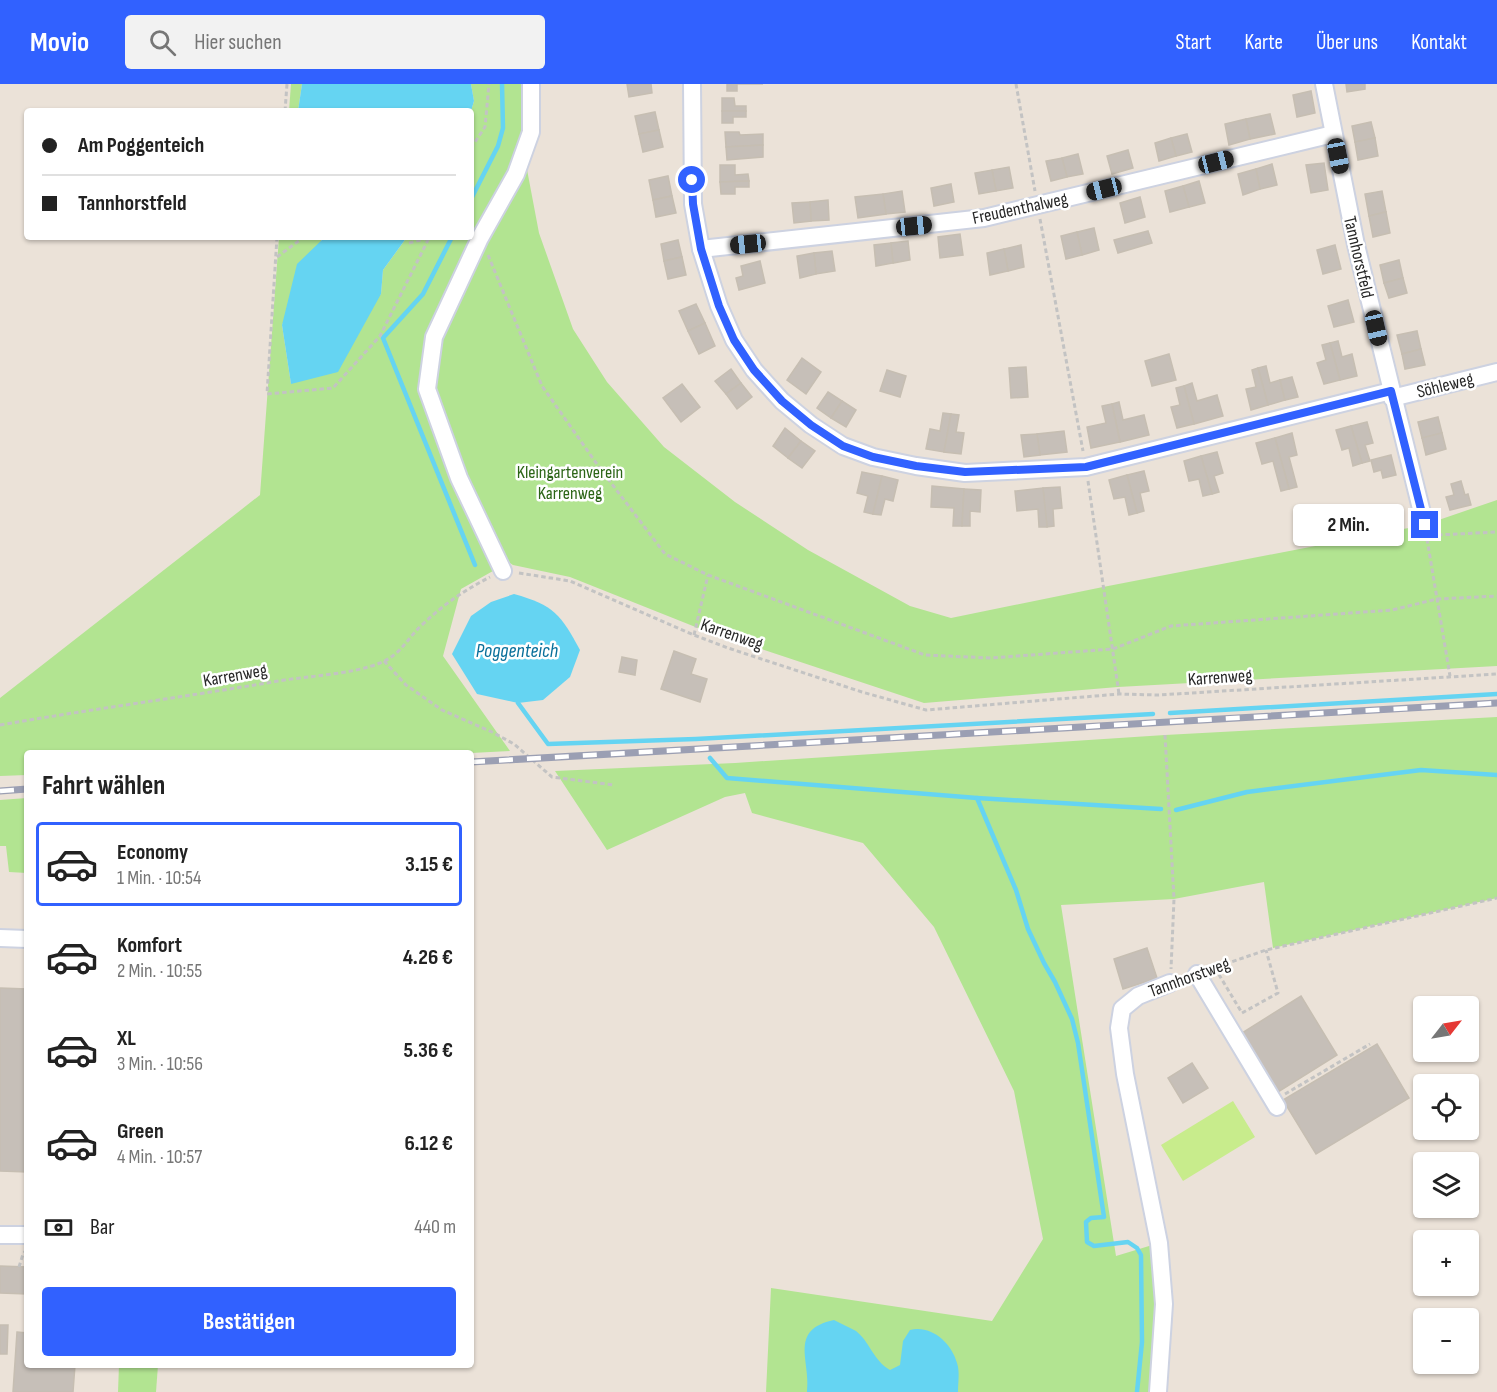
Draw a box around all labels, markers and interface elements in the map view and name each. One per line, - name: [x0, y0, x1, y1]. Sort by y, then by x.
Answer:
- search box: [125, 15, 545, 69]
- text: Movio: [30, 26, 89, 59]
- icon: search: [146, 26, 179, 59]
- text: Hier suchen: [194, 29, 282, 56]
- text: Start: [1175, 30, 1212, 55]
- text: Karte: [1245, 30, 1283, 55]
- text: Über uns: [1316, 30, 1378, 55]
- text: Kontakt: [1411, 30, 1467, 55]
- text: Am Poggenteich: [78, 132, 204, 159]
- car: [1326, 137, 1350, 175]
- car: [1196, 149, 1236, 175]
- route start: [678, 166, 705, 193]
- car: [1084, 176, 1124, 202]
- street label: Freudenthalweg: [971, 188, 1070, 229]
- text: Tannhorstfeld: [78, 190, 187, 217]
- street label: Tannhorstfeld: [1339, 214, 1378, 300]
- car: [895, 215, 933, 237]
- car: [729, 233, 767, 255]
- car: [1363, 308, 1389, 348]
- street label: Söhleweg: [1415, 368, 1476, 403]
- park label: Kleingartenverein Karrenweg: [517, 462, 623, 504]
- callout: 2 Min.: [1293, 504, 1404, 546]
- route end: [1411, 511, 1438, 538]
- text: 2 Min.: [1327, 513, 1370, 537]
- street label: Karrenweg: [698, 614, 766, 655]
- water label: Poggenteich: [476, 639, 558, 663]
- street label: Karrenweg: [202, 660, 269, 691]
- street label: Karrenweg: [1187, 665, 1253, 690]
- text: Fahrt wählen: [42, 770, 165, 802]
- icon: car: [45, 837, 99, 891]
- text: Economy: [117, 839, 188, 866]
- text: 3.15 €: [405, 851, 453, 878]
- text: 1 Min. · 10:54: [117, 866, 201, 890]
- icon: car: [45, 930, 99, 984]
- text: Komfort: [117, 932, 182, 959]
- text: 4.26 €: [403, 944, 453, 971]
- street label: Tannhorstweg: [1146, 953, 1233, 1002]
- text: 2 Min. · 10:55: [117, 959, 202, 983]
- north arrow: [1413, 996, 1479, 1062]
- map controls: [1413, 996, 1479, 1374]
- icon: car: [45, 1023, 99, 1077]
- text: XL: [117, 1025, 136, 1052]
- text: 5.36 €: [403, 1037, 453, 1064]
- text: 3 Min. · 10:56: [117, 1052, 203, 1076]
- button: locate: [1413, 1074, 1479, 1140]
- icon: car: [45, 1116, 99, 1170]
- text: Green: [117, 1118, 164, 1145]
- text: 6.12 €: [405, 1130, 453, 1157]
- text: 4 Min. · 10:57: [117, 1145, 202, 1169]
- button: layers: [1413, 1152, 1479, 1218]
- icon: cash: [42, 1211, 75, 1244]
- text: Bar: [90, 1214, 115, 1241]
- text: 440 m: [414, 1215, 456, 1239]
- button: +: [1413, 1230, 1479, 1296]
- button: Bestätigen: [42, 1287, 456, 1356]
- button: −: [1413, 1308, 1479, 1374]

